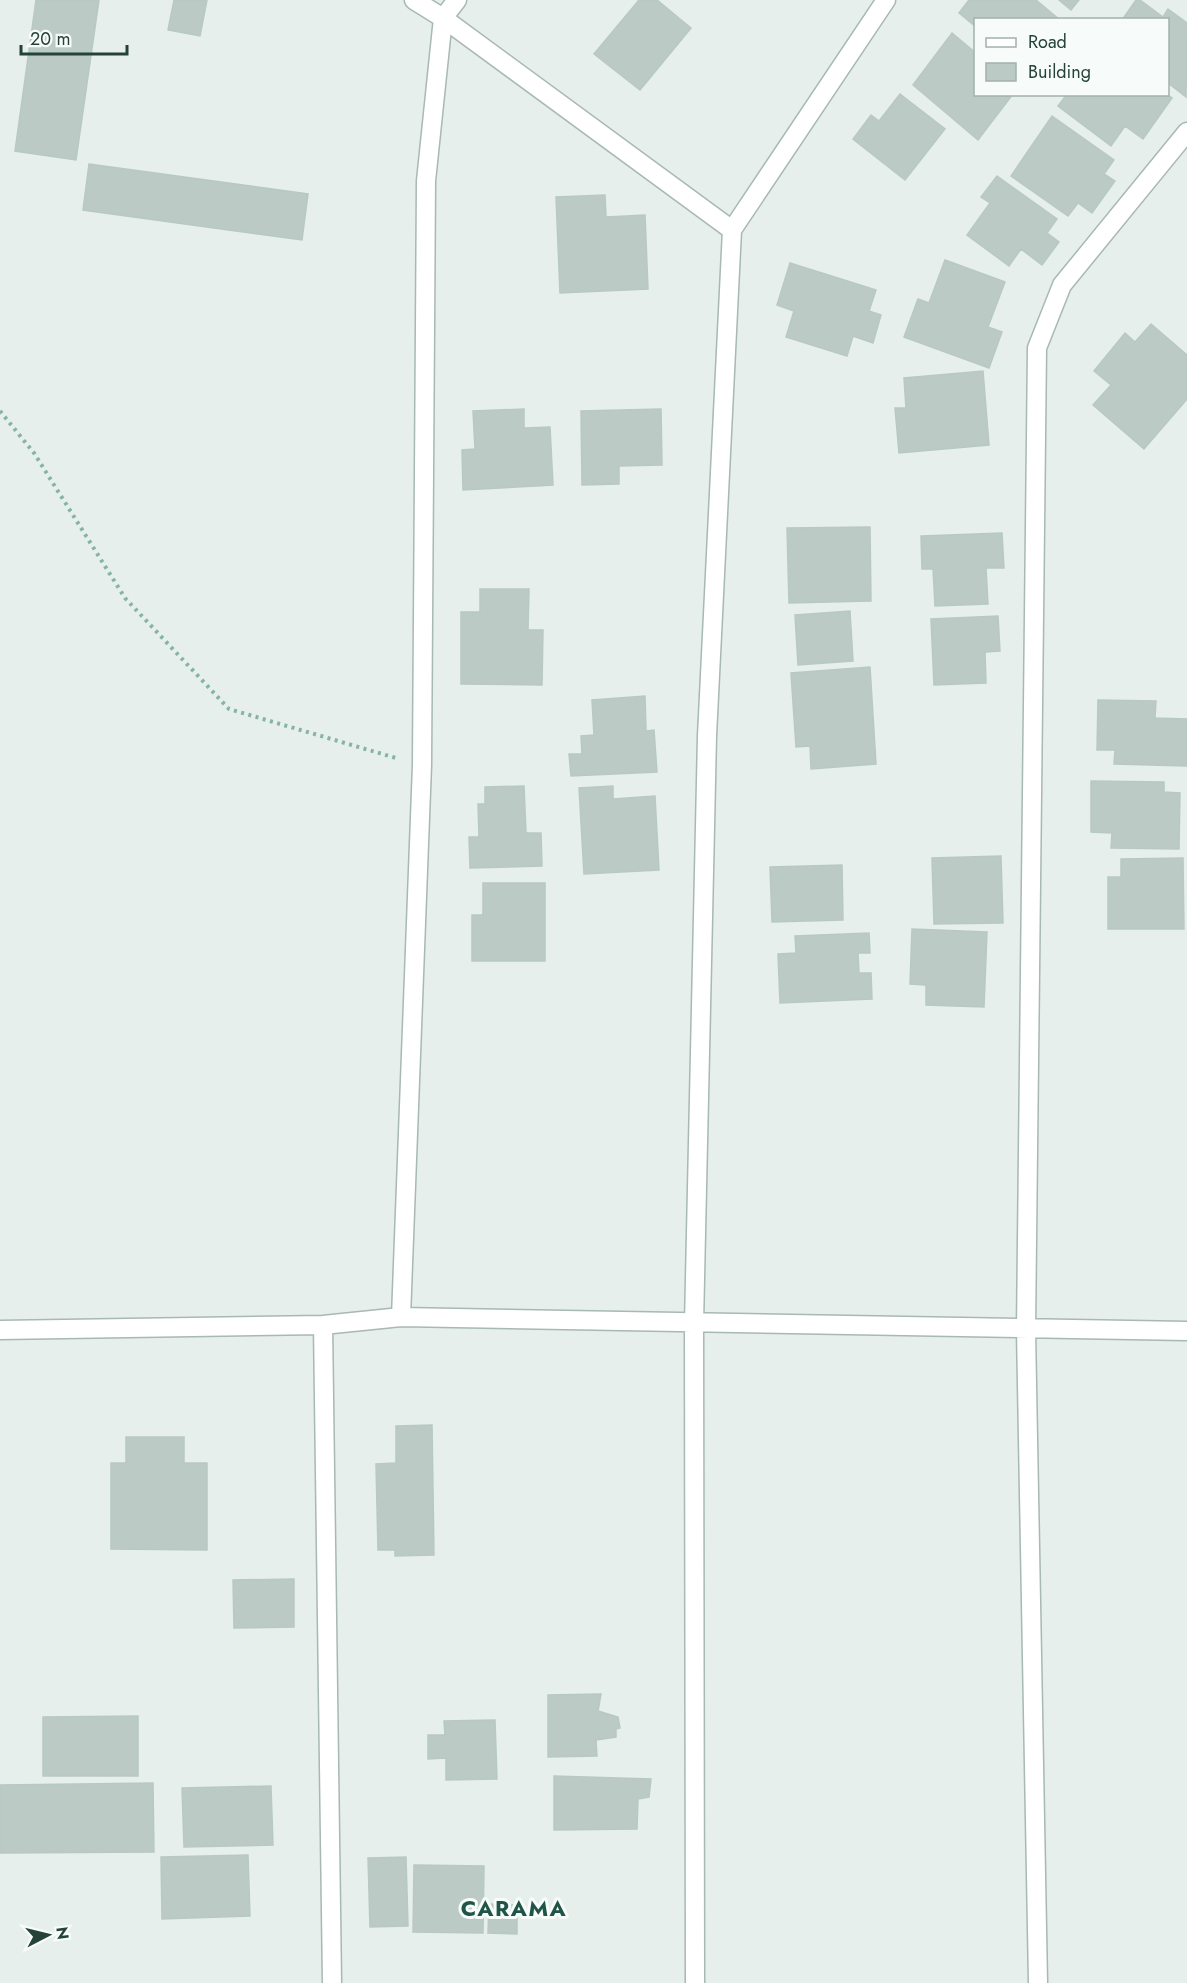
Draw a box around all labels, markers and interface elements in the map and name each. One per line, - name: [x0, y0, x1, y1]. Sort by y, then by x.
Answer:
- scale bar: [21, 18, 128, 56]
- legend: [974, 18, 1169, 96]
- text: 20 m: [30, 26, 70, 52]
- text: Road: [1028, 29, 1067, 55]
- text: Building: [1028, 59, 1091, 85]
- district label: CARAMA: [461, 1892, 567, 1924]
- north arrow: [18, 1905, 78, 1965]
- text: N: [50, 1926, 75, 1941]

